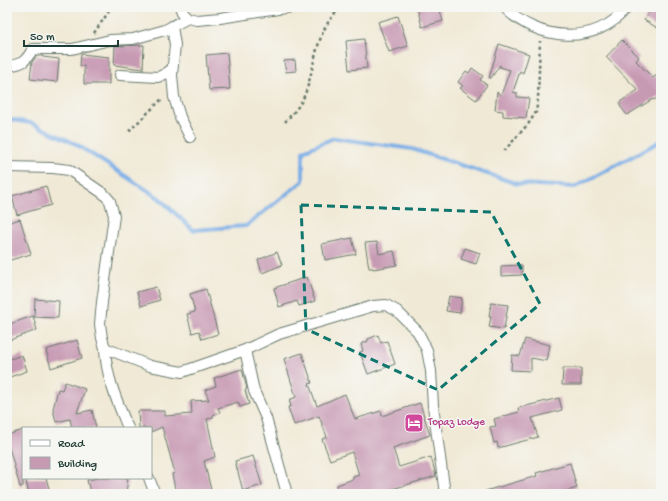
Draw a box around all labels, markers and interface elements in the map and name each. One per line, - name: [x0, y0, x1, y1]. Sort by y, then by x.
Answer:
- scale bar: [24, 22, 118, 48]
- text: 50 m: [30, 31, 55, 45]
- hotel icon: Topaz Lodge: [403, 412, 425, 434]
- place label: Topaz Lodge: [427, 417, 485, 429]
- legend: [22, 427, 152, 479]
- text: Road: [58, 438, 85, 452]
- text: Building: [57, 458, 97, 472]

